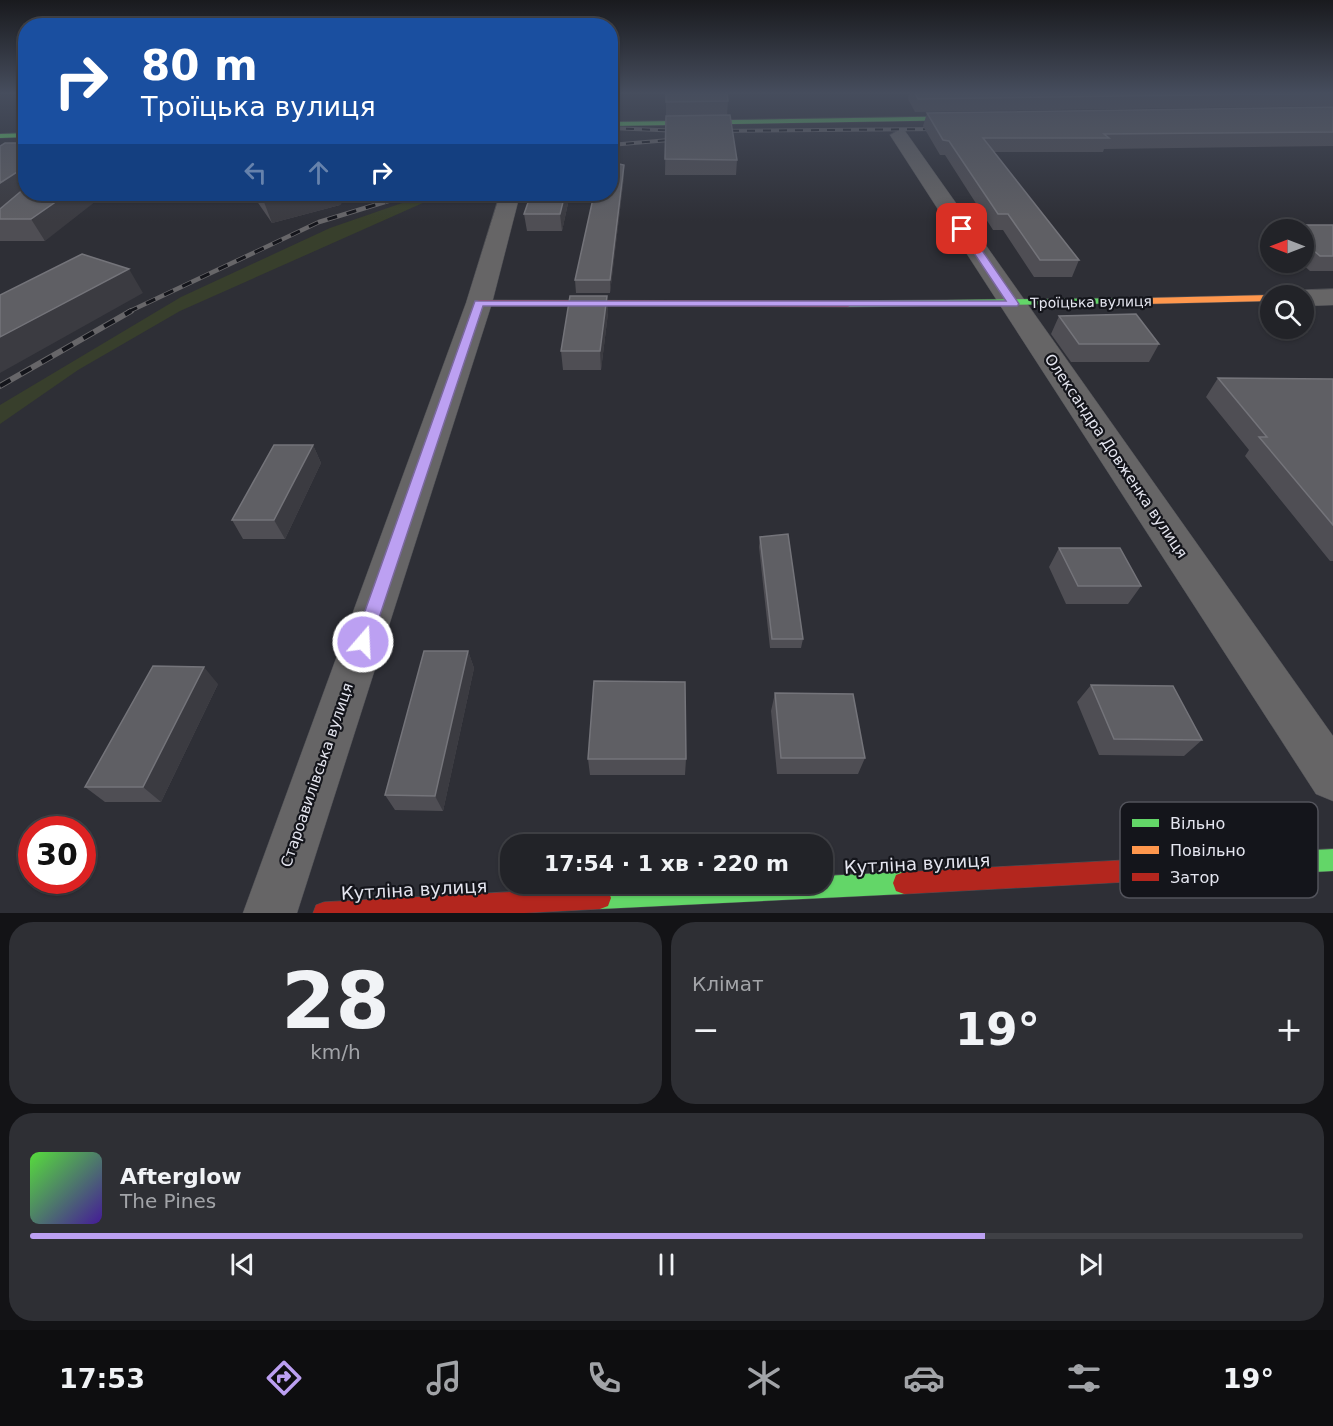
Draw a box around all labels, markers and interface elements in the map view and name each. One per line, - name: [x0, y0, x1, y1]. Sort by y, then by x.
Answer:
- text: 80 m: [141, 41, 258, 90]
- icon: right: [42, 42, 120, 120]
- text: Троїцька вулиця: [141, 91, 376, 122]
- icon: left: [239, 156, 272, 189]
- icon: ahead: [302, 156, 335, 189]
- icon: right: [365, 156, 398, 189]
- pin: [936, 203, 987, 254]
- icon: arrive: [945, 212, 978, 245]
- north arrow: [1260, 219, 1314, 273]
- map controls: [1260, 219, 1314, 339]
- button: search: [1260, 285, 1314, 339]
- street label: Троїцька вулиця: [1029, 293, 1152, 311]
- street label: Олександра Довженка вулиця: [1041, 350, 1191, 562]
- position arrow: [331, 610, 395, 674]
- street label: Староавилівська вулиця: [277, 680, 357, 870]
- legend: [1120, 802, 1318, 898]
- text: Вільно: [1170, 814, 1225, 833]
- speed limit sign: 30: [18, 816, 96, 894]
- text: Повільно: [1170, 841, 1246, 860]
- street label: Кутліна вулиця: [843, 849, 991, 878]
- text: 17:54 · 1 хв · 220 m: [544, 851, 789, 876]
- text: Затор: [1170, 868, 1219, 887]
- street label: Кутліна вулиця: [340, 875, 488, 904]
- text: 28: [281, 956, 390, 1046]
- text: Клімат: [692, 972, 764, 996]
- text: 19°: [955, 1003, 1040, 1056]
- text: −: [692, 1010, 720, 1049]
- text: +: [1275, 1010, 1303, 1049]
- text: km/h: [310, 1040, 361, 1064]
- text: Afterglow: [120, 1164, 242, 1189]
- text: The Pines: [120, 1189, 216, 1213]
- icon: previous: [226, 1248, 259, 1281]
- icon: pause: [650, 1248, 683, 1281]
- icon: next: [1074, 1248, 1107, 1281]
- icon: directions: [263, 1357, 305, 1399]
- icon: music: [423, 1357, 465, 1399]
- icon: phone: [583, 1357, 625, 1399]
- icon: climate: [743, 1357, 785, 1399]
- icon: car: [903, 1357, 945, 1399]
- icon: filters: [1063, 1357, 1105, 1399]
- text: 17:53: [59, 1363, 145, 1394]
- text: 19°: [1223, 1363, 1274, 1394]

